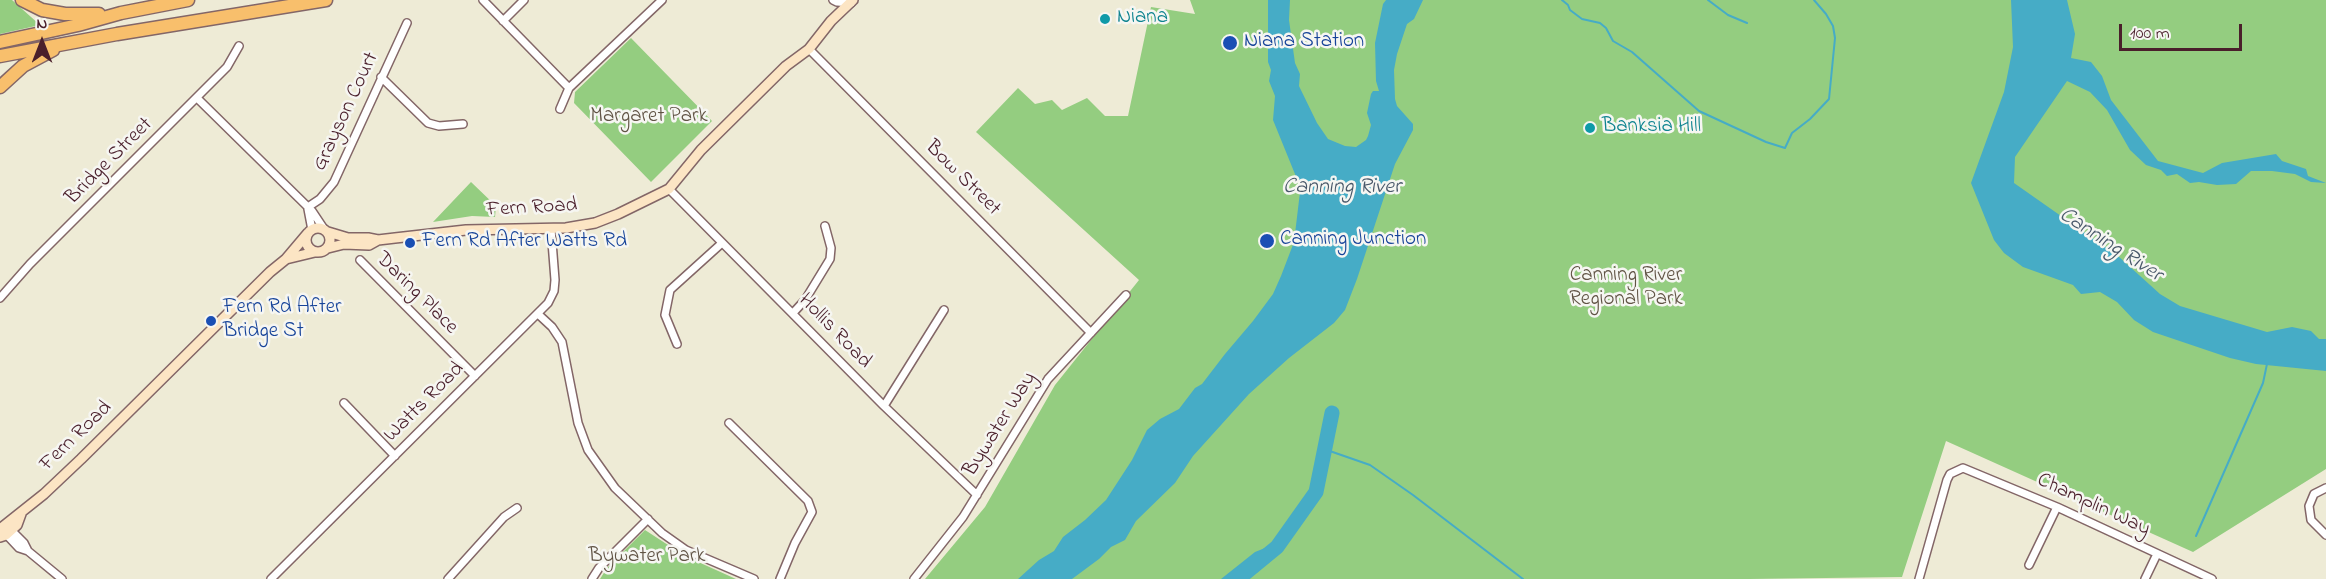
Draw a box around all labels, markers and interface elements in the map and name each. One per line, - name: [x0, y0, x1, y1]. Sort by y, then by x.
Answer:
- place label: Niana: [1117, 6, 1168, 32]
- north arrow: [12, 12, 72, 72]
- text: N: [37, 12, 47, 36]
- marker: Niana: [1098, 12, 1112, 26]
- scale bar: [2122, 12, 2245, 50]
- text: 100 m: [2130, 21, 2170, 47]
- place label: Niana Station: [1244, 30, 1364, 56]
- marker: Niana Station: [1221, 34, 1239, 52]
- street label: Grayson Court: [309, 49, 385, 175]
- park label: Margaret Park: [590, 105, 708, 131]
- street label: Bridge Street: [61, 113, 159, 211]
- place label: Banksia Hill: [1602, 115, 1701, 141]
- marker: Banksia Hill: [1583, 121, 1597, 135]
- street label: Bow Street: [919, 136, 1005, 222]
- water label: Canning River: [1283, 175, 1401, 201]
- street label: Fern Road: [486, 194, 578, 224]
- water label: Canning River: [2053, 203, 2167, 289]
- place label: Canning Junction: [1280, 228, 1426, 254]
- place label: Fern Rd After Watts Rd: [422, 230, 627, 256]
- marker: Canning Junction: [1258, 232, 1276, 250]
- marker: Fern Rd After Watts Rd: [403, 236, 417, 250]
- street label: Daring Place: [369, 247, 463, 341]
- park label: Canning River Regional Park: [1569, 264, 1683, 314]
- street label: Hollis Road: [792, 289, 876, 375]
- place label: Fern Rd After Bridge St: [223, 296, 342, 346]
- marker: Fern Rd After Bridge St: [204, 314, 218, 328]
- street label: Watts Road: [380, 358, 470, 448]
- street label: Bywater Way: [959, 368, 1043, 482]
- street label: Fern Road: [36, 396, 118, 478]
- street label: Champlin Way: [2032, 469, 2154, 543]
- park label: Bywater Park: [588, 545, 706, 571]

